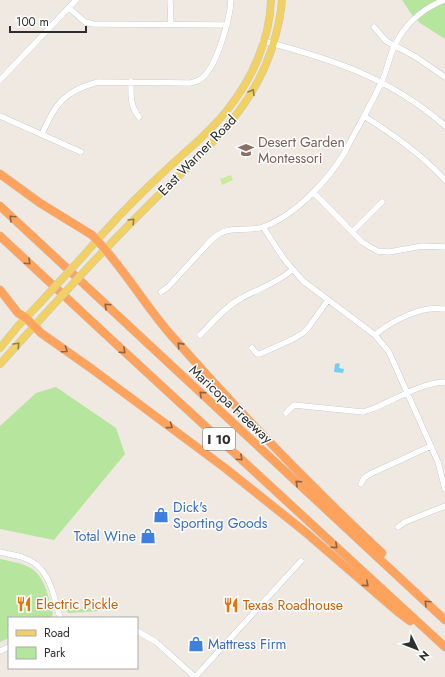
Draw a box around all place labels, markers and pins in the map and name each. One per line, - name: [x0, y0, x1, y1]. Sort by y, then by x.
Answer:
- place label: Desert Garden Montessori: [258, 132, 345, 168]
- school or university icon: Desert Garden Montessori: [237, 141, 255, 159]
- place label: Dick's Sporting Goods: [173, 497, 268, 533]
- shop icon: Dick's Sporting Goods: [152, 506, 170, 524]
- place label: Total Wine: [74, 526, 136, 546]
- shop icon: Total Wine: [139, 527, 157, 545]
- place label: Electric Pickle: [36, 594, 118, 614]
- restaurant icon: Electric Pickle: [15, 595, 33, 613]
- place label: Texas Roadhouse: [243, 595, 343, 615]
- restaurant icon: Texas Roadhouse: [222, 596, 240, 614]
- place label: Mattress Firm: [208, 634, 286, 654]
- shop icon: Mattress Firm: [187, 635, 205, 653]

